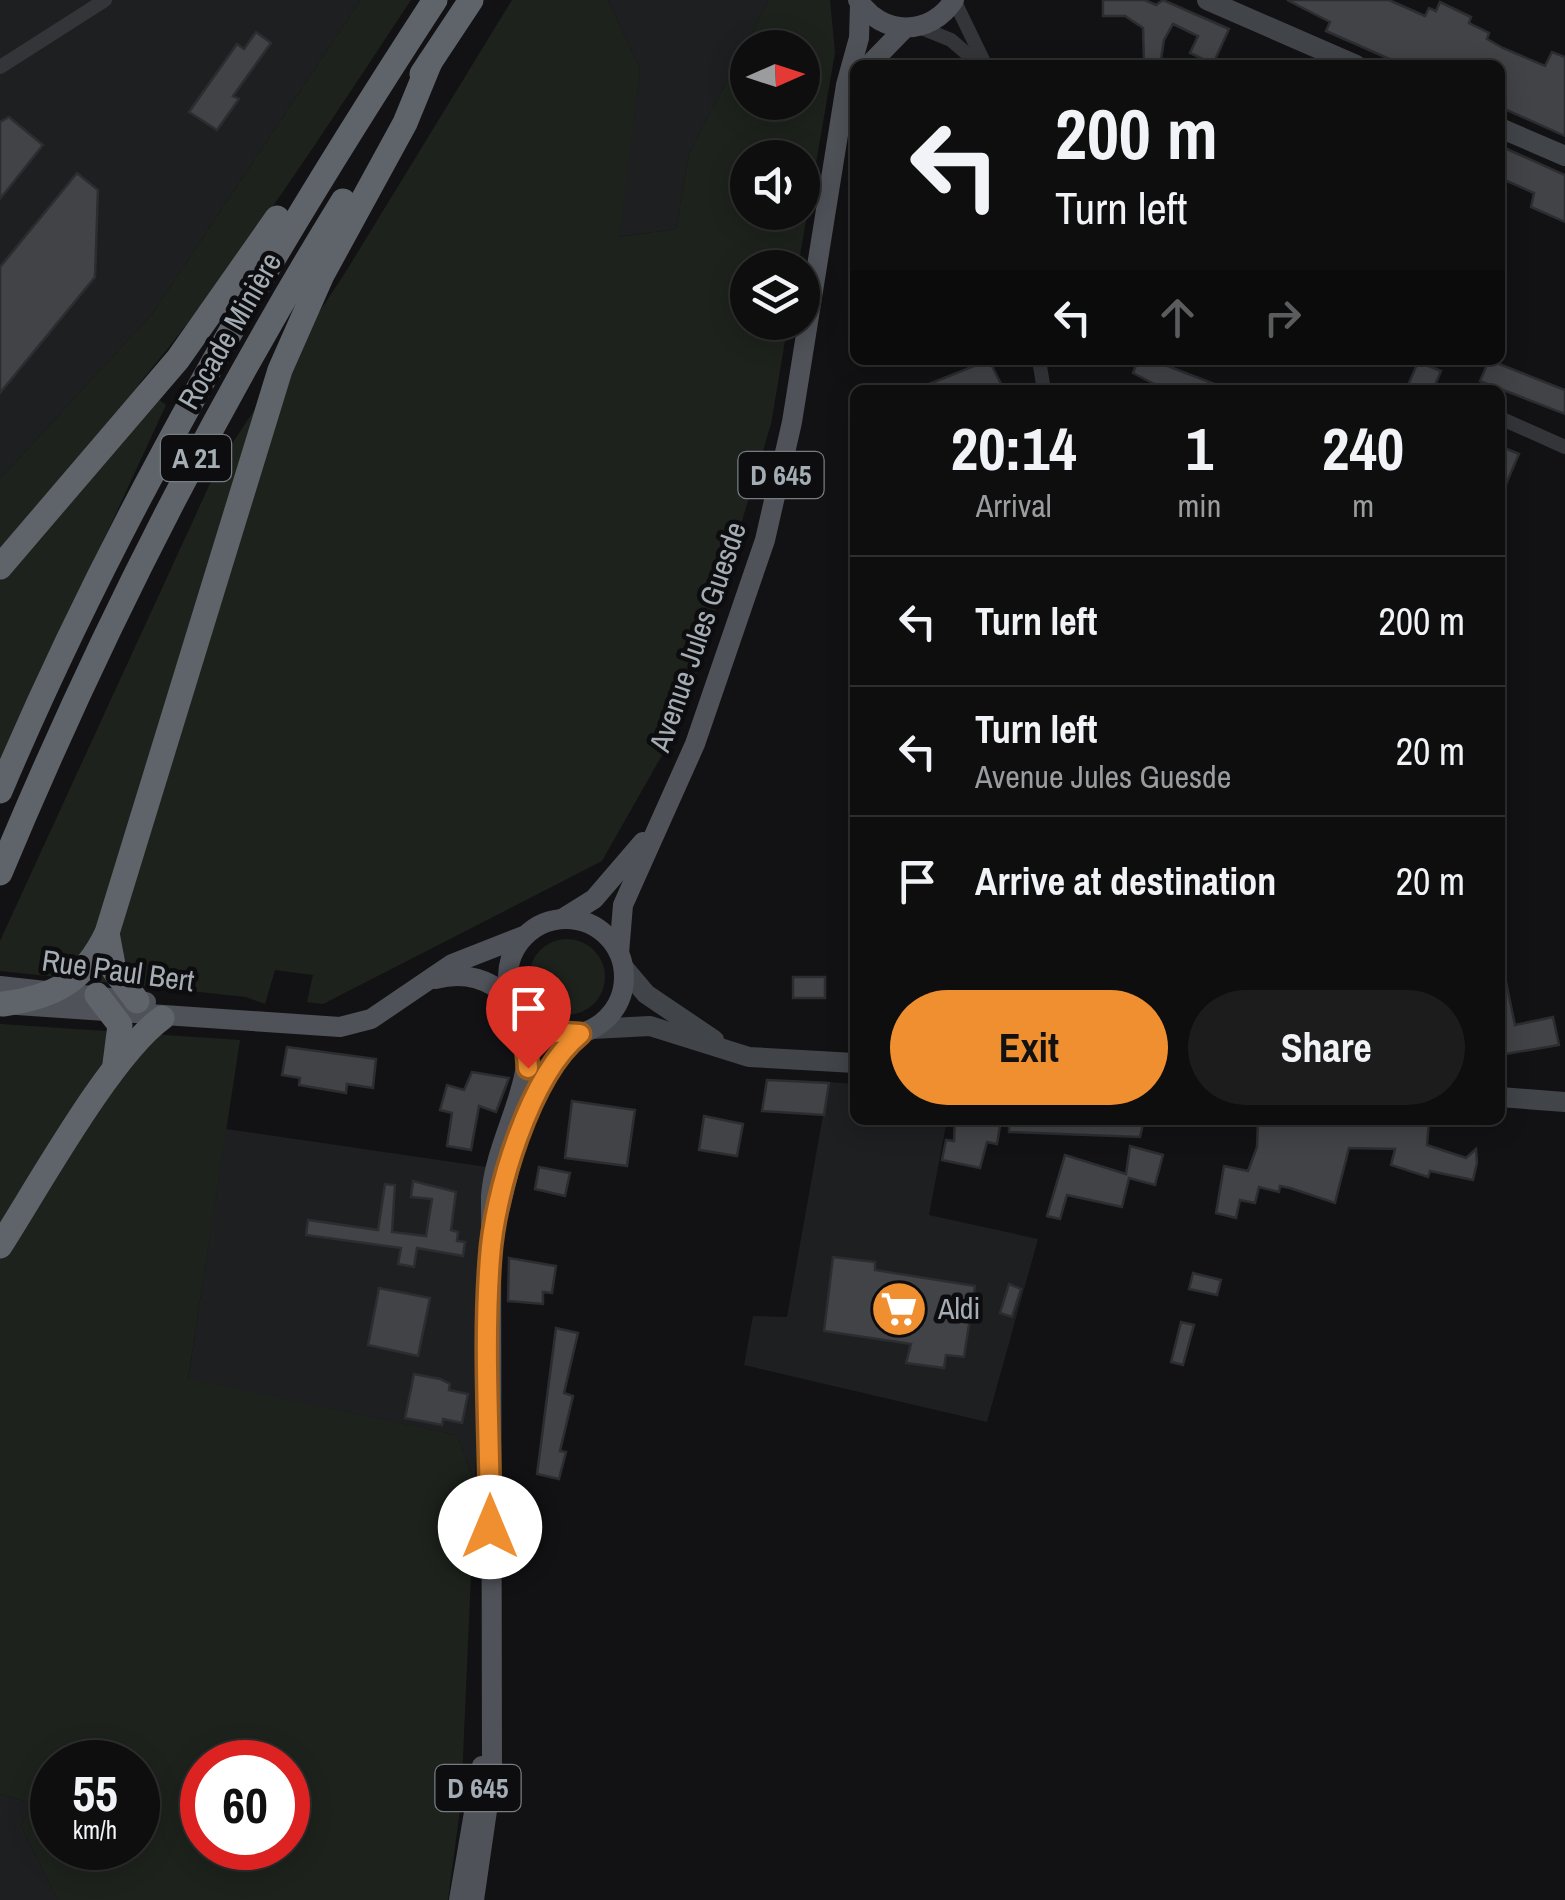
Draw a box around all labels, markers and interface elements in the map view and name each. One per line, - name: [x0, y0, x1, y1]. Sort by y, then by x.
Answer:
- north arrow: [730, 30, 820, 120]
- map controls: [730, 30, 820, 340]
- text: 200 m: [1055, 87, 1218, 181]
- icon: left: [890, 100, 1020, 230]
- button: sound: [730, 140, 820, 230]
- text: Turn left: [1055, 177, 1187, 238]
- street label: Rocade Minière: [168, 245, 290, 416]
- button: layers: [730, 250, 820, 340]
- icon: left: [1045, 290, 1100, 345]
- icon: ahead: [1150, 290, 1205, 345]
- icon: right: [1255, 290, 1310, 345]
- text: 20:14: [951, 408, 1077, 489]
- text: 1: [1186, 408, 1213, 489]
- text: 240: [1322, 408, 1404, 489]
- road number: A 21: [161, 435, 231, 481]
- road number: D 645: [738, 452, 824, 498]
- text: Arrival: [976, 484, 1052, 527]
- text: min: [1177, 484, 1221, 527]
- text: m: [1352, 484, 1374, 527]
- street label: Avenue Jules Guesde: [639, 517, 755, 758]
- icon: left: [890, 594, 945, 649]
- text: Turn left: [975, 596, 1097, 647]
- text: 200 m: [1378, 596, 1465, 647]
- text: Turn left: [975, 704, 1097, 755]
- icon: left: [890, 724, 945, 779]
- text: 20 m: [1396, 726, 1465, 777]
- text: Avenue Jules Guesde: [975, 755, 1231, 798]
- icon: arrive: [890, 854, 945, 909]
- text: Arrive at destination: [975, 856, 1276, 907]
- text: 20 m: [1396, 856, 1465, 907]
- street label: Rue Paul Bert: [40, 940, 197, 1000]
- pin: [486, 966, 571, 1069]
- icon: arrive: [501, 981, 556, 1036]
- button: Exit: [890, 990, 1168, 1105]
- button: Share: [1188, 990, 1465, 1105]
- supermarket icon: Aldi: [869, 1279, 929, 1339]
- place label: Aldi: [937, 1288, 980, 1328]
- position arrow: [438, 1475, 542, 1579]
- speed limit sign: 60: [180, 1740, 310, 1870]
- text: 55: [72, 1759, 118, 1827]
- road number: D 645: [436, 1765, 520, 1811]
- text: km/h: [73, 1813, 117, 1847]

